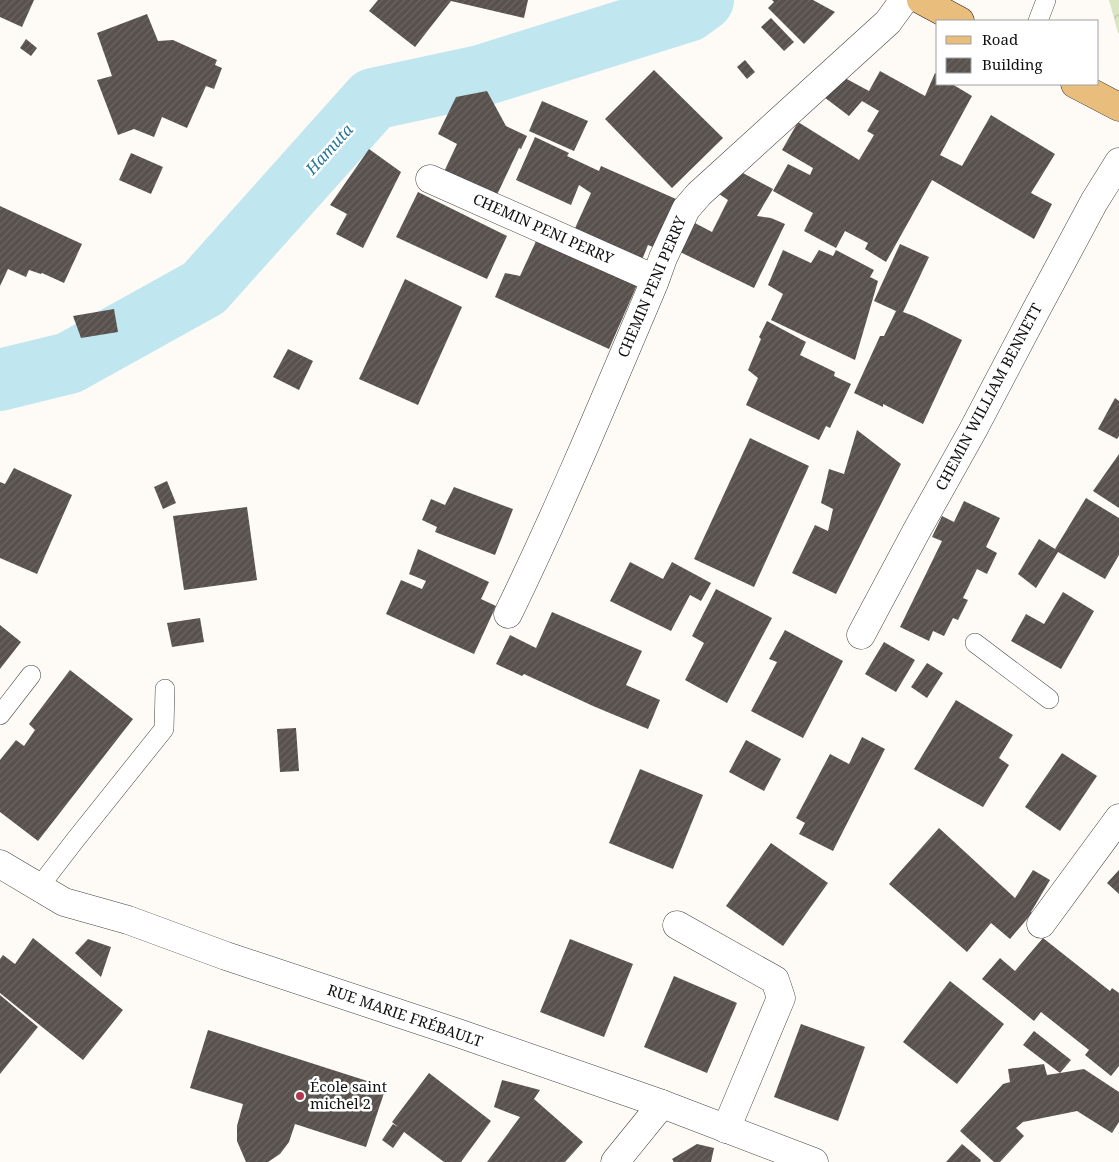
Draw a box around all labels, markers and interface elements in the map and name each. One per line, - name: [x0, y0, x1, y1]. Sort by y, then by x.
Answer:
- legend: [936, 20, 1099, 85]
- text: Road: [982, 29, 1018, 49]
- text: Building: [982, 54, 1043, 74]
- water label: Hamuta: [300, 118, 358, 180]
- street label: CHEMIN PENI PERRY: [470, 188, 617, 268]
- street label: CHEMIN PENI PERRY: [612, 212, 690, 360]
- street label: CHEMIN WILLIAM BENNETT: [930, 300, 1046, 494]
- street label: RUE MARIE FRÉBAULT: [325, 979, 486, 1051]
- place label: École saint michel 2: [310, 1076, 387, 1113]
- marker: École saint michel 2: [294, 1090, 306, 1102]

